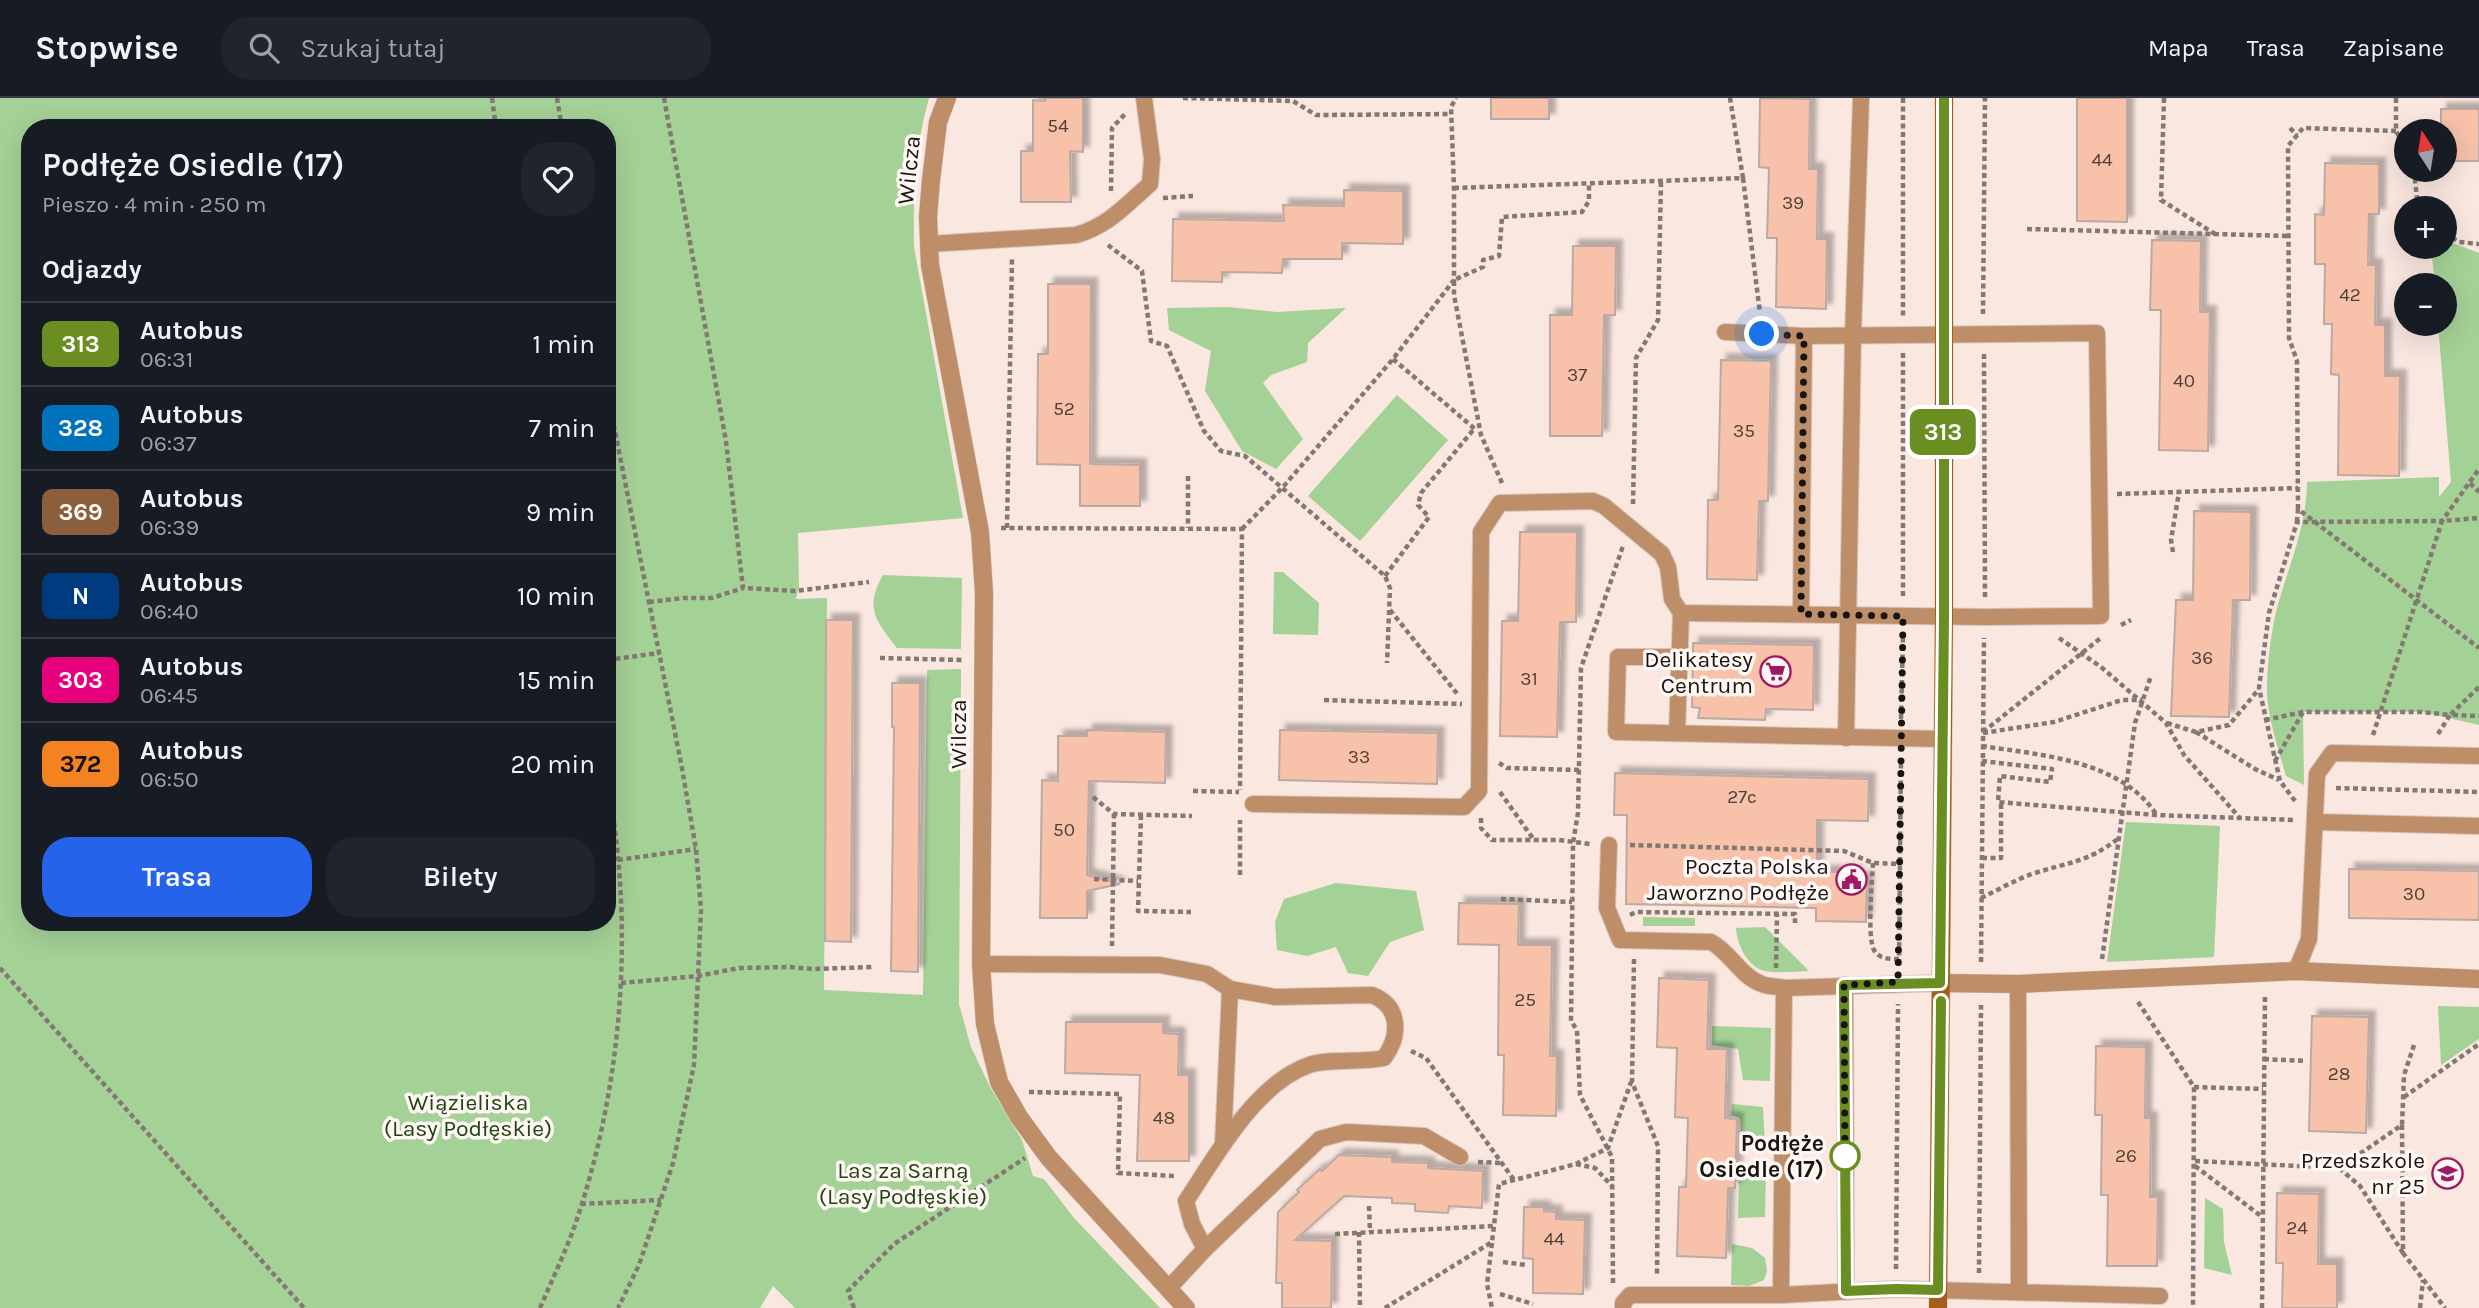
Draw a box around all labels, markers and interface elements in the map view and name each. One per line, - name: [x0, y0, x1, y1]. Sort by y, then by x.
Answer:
- search box: [221, 17, 711, 80]
- text: Stopwise: [35, 29, 179, 67]
- icon: search: [245, 29, 283, 67]
- text: Szukaj tutaj: [301, 33, 445, 64]
- text: Mapa: [2148, 34, 2209, 62]
- text: Trasa: [2247, 34, 2305, 62]
- text: Zapisane: [2343, 34, 2444, 62]
- house number: 54: [1047, 115, 1069, 137]
- north arrow: [2394, 119, 2457, 182]
- map controls: [2394, 119, 2457, 336]
- street label: Wilcza: [892, 134, 926, 206]
- button: heart: [521, 142, 595, 216]
- text: Podłęże Osiedle (17): [42, 146, 345, 184]
- house number: 44: [2091, 149, 2113, 171]
- text: Pieszo · 4 min · 250 m: [42, 191, 267, 218]
- house number: 39: [1782, 192, 1804, 214]
- button: +: [2394, 196, 2457, 259]
- text: Odjazdy: [42, 254, 142, 285]
- button: −: [2394, 273, 2457, 336]
- house number: 42: [2339, 284, 2361, 306]
- text: Autobus: [140, 315, 244, 346]
- your location: [1744, 316, 1779, 351]
- text: 1 min: [532, 329, 595, 360]
- text: 313: [61, 330, 100, 358]
- text: 06:31: [140, 346, 193, 373]
- house number: 37: [1567, 364, 1587, 386]
- house number: 40: [2173, 370, 2195, 392]
- house number: 52: [1053, 398, 1075, 420]
- text: Autobus: [140, 399, 244, 430]
- line badge: 313: [1903, 409, 1983, 455]
- text: 7 min: [529, 413, 595, 444]
- text: 328: [58, 414, 103, 442]
- text: 313: [1924, 418, 1962, 446]
- house number: 35: [1733, 420, 1755, 442]
- text: 06:37: [140, 430, 197, 457]
- text: Autobus: [140, 483, 244, 514]
- text: 9 min: [526, 497, 595, 528]
- text: 369: [58, 498, 103, 526]
- text: 06:39: [140, 514, 199, 541]
- text: Autobus: [140, 567, 244, 598]
- text: 10 min: [517, 581, 595, 612]
- text: N: [72, 582, 89, 610]
- text: 06:40: [140, 598, 199, 625]
- place label: Delikatesy Centrum: [1644, 646, 1753, 699]
- house number: 36: [2191, 647, 2213, 669]
- text: Autobus: [140, 651, 244, 682]
- supermarket icon: Delikatesy Centrum: [1759, 655, 1793, 689]
- text: 15 min: [518, 665, 595, 696]
- text: 303: [58, 666, 103, 694]
- house number: 31: [1520, 668, 1538, 690]
- text: 06:45: [140, 682, 198, 709]
- street label: Wilcza: [945, 699, 972, 769]
- text: Autobus: [140, 735, 244, 766]
- house number: 33: [1348, 746, 1370, 768]
- text: 20 min: [511, 749, 595, 780]
- text: 372: [60, 750, 101, 778]
- text: 06:50: [140, 766, 199, 793]
- house number: 27c: [1727, 786, 1757, 808]
- house number: 50: [1053, 819, 1075, 841]
- button: Trasa: [42, 837, 312, 917]
- button: Bilety: [326, 837, 595, 917]
- place label: Poczta Polska Jaworzno Podłęże: [1647, 853, 1829, 906]
- public building icon: Poczta Polska Jaworzno Podłęże: [1835, 862, 1869, 896]
- house number: 30: [2403, 883, 2425, 905]
- house number: 25: [1514, 989, 1536, 1011]
- house number: 28: [2328, 1063, 2350, 1085]
- park label: Wiązieliska (Lasy Podłęskie): [384, 1089, 552, 1142]
- house number: 48: [1153, 1107, 1175, 1129]
- place label: Podłęże Osiedle (17): [1699, 1130, 1824, 1183]
- marker: Podłęże Osiedle (17): [1830, 1141, 1860, 1171]
- house number: 26: [2115, 1145, 2137, 1167]
- place label: Przedszkole nr 25: [2301, 1147, 2425, 1200]
- school or university icon: Przedszkole nr 25: [2431, 1156, 2465, 1190]
- park label: Las za Sarną (Lasy Podłęskie): [819, 1157, 987, 1210]
- house number: 24: [2286, 1217, 2308, 1239]
- house number: 44: [1543, 1228, 1565, 1250]

